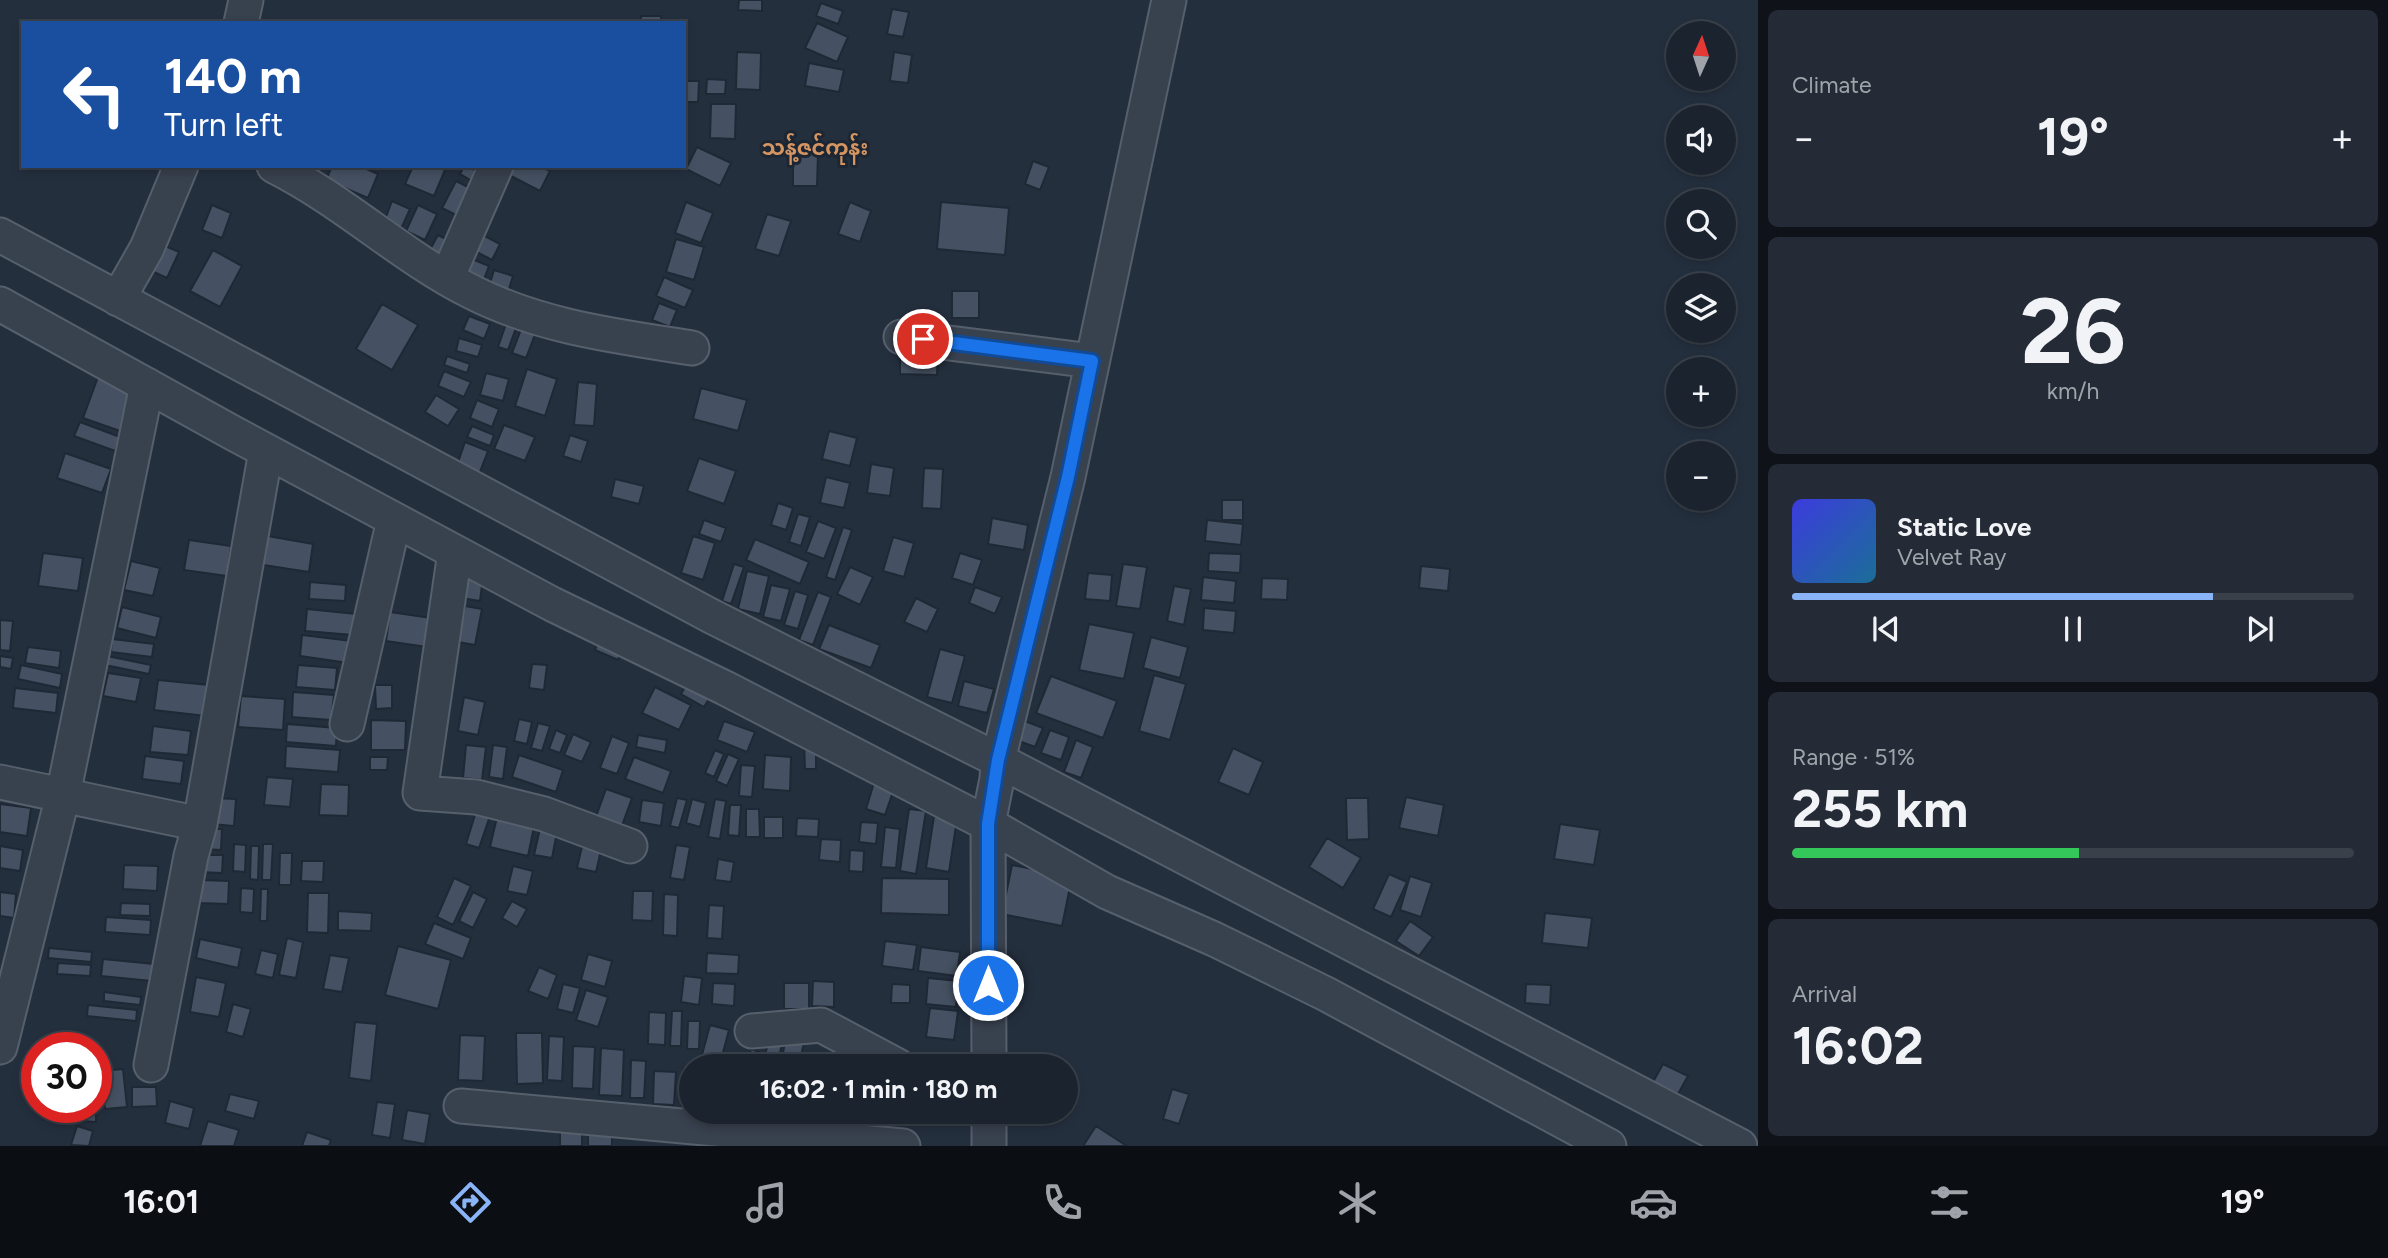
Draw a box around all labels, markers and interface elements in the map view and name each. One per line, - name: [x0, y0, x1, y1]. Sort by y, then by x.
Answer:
- north arrow: [1666, 21, 1736, 91]
- map controls: [1666, 21, 1736, 511]
- text: 140 m: [164, 46, 302, 105]
- icon: left: [49, 49, 140, 140]
- text: Climate: [1792, 71, 1871, 99]
- button: sound: [1666, 105, 1736, 175]
- text: Turn left: [164, 106, 283, 144]
- text: 19°: [2037, 106, 2109, 168]
- text: −: [1792, 115, 1816, 161]
- text: +: [2330, 115, 2354, 161]
- district label: သန့်ဇင်ကုန်း: [762, 132, 868, 165]
- button: search: [1666, 189, 1736, 259]
- button: layers: [1666, 273, 1736, 343]
- text: 26: [2020, 277, 2126, 386]
- pin: [893, 309, 953, 369]
- icon: arrive: [904, 320, 942, 358]
- button: +: [1666, 357, 1736, 427]
- text: km/h: [2047, 377, 2099, 405]
- button: −: [1666, 441, 1736, 511]
- text: Static Love: [1897, 511, 2031, 543]
- text: Velvet Ray: [1897, 543, 2006, 571]
- icon: previous: [1867, 610, 1905, 648]
- icon: pause: [2054, 610, 2092, 648]
- icon: next: [2241, 610, 2279, 648]
- text: Range · 51%: [1792, 743, 1915, 771]
- text: 255 km: [1792, 778, 1968, 840]
- position arrow: [951, 948, 1025, 1022]
- text: Arrival: [1792, 980, 1857, 1008]
- text: 16:02: [1792, 1015, 1924, 1077]
- speed limit sign: 30: [21, 1032, 112, 1123]
- text: 16:02 · 1 min · 180 m: [759, 1073, 998, 1105]
- icon: directions: [446, 1178, 495, 1227]
- icon: music: [742, 1178, 791, 1227]
- icon: phone: [1038, 1178, 1087, 1227]
- icon: climate: [1333, 1178, 1382, 1227]
- icon: car: [1629, 1178, 1678, 1227]
- icon: filters: [1925, 1178, 1974, 1227]
- text: 16:01: [123, 1183, 199, 1221]
- text: 19°: [2220, 1183, 2265, 1221]

